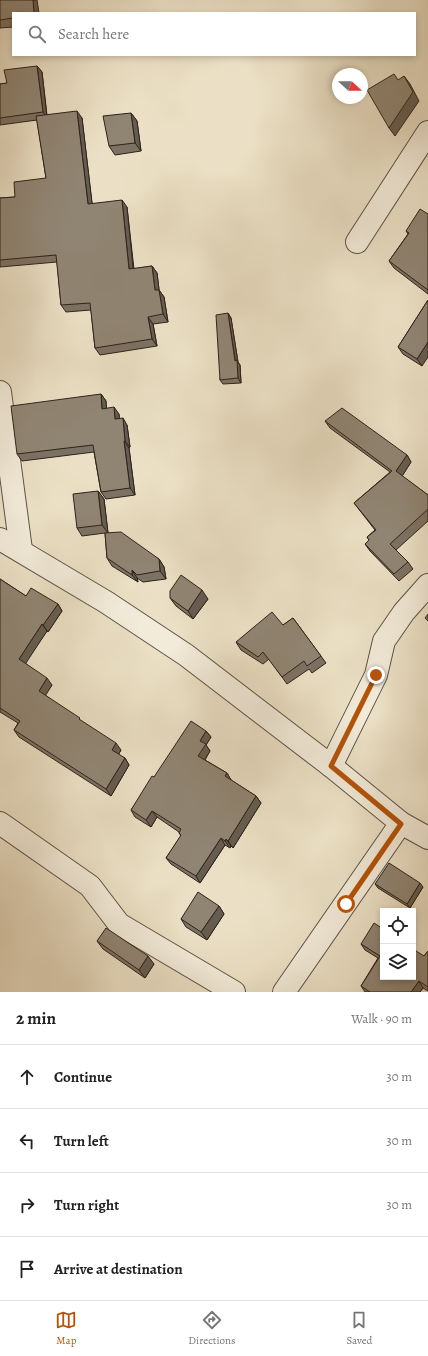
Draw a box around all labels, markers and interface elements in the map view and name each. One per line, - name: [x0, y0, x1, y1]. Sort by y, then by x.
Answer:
- search box: [12, 12, 416, 56]
- icon: search: [26, 23, 48, 45]
- text: Search here: [58, 24, 129, 44]
- north arrow: [332, 68, 368, 104]
- route end: [367, 666, 385, 684]
- route start: [337, 895, 355, 913]
- map controls: [380, 908, 416, 980]
- button: locate: [380, 908, 416, 944]
- button: layers: [380, 944, 416, 980]
- text: 2 min: [16, 1007, 56, 1030]
- text: Walk · 90 m: [351, 1010, 412, 1027]
- icon: ahead: [16, 1066, 38, 1088]
- text: Continue: [54, 1067, 112, 1087]
- text: 30 m: [386, 1068, 412, 1085]
- icon: left: [16, 1130, 38, 1152]
- text: Turn left: [54, 1131, 109, 1151]
- text: 30 m: [386, 1132, 412, 1149]
- icon: right: [16, 1194, 38, 1216]
- text: Turn right: [54, 1195, 119, 1215]
- text: 30 m: [386, 1196, 412, 1213]
- icon: arrive: [16, 1258, 38, 1280]
- text: Arrive at destination: [54, 1259, 183, 1279]
- tab: Map: [55, 1309, 77, 1348]
- tab: Directions: [188, 1309, 236, 1348]
- tab: Saved: [346, 1309, 373, 1348]

